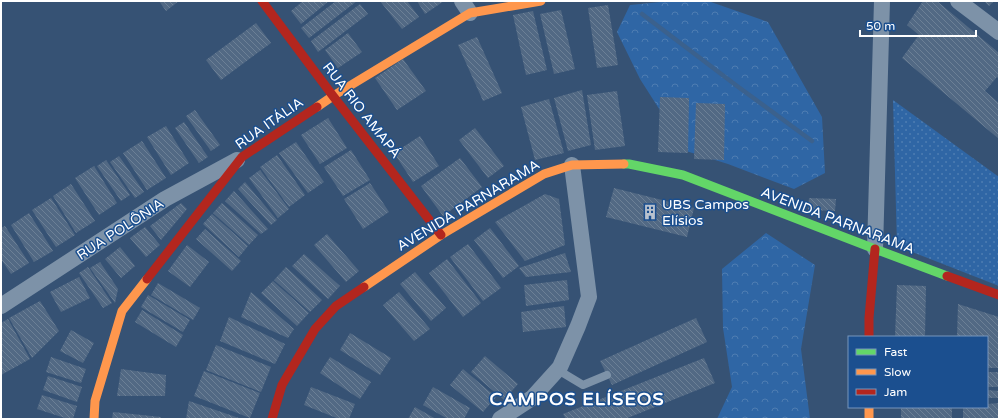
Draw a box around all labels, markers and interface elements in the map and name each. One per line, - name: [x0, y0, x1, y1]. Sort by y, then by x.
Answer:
- scale bar: [860, 12, 976, 38]
- text: 50 m: [866, 19, 895, 33]
- street label: RUA RIO AMAPÁ: [319, 59, 404, 162]
- street label: RUA ITÁLIA: [232, 94, 307, 153]
- street label: AVENIDA PARNARAMA: [394, 156, 543, 255]
- street label: AVENIDA PARNARAMA: [759, 183, 917, 258]
- street label: RUA POLÔNIA: [74, 195, 167, 264]
- place label: UBS Campos Elísios: [662, 196, 749, 229]
- building icon: UBS Campos Elísios: [641, 203, 659, 221]
- legend: [848, 336, 988, 408]
- text: Fast: [884, 345, 908, 359]
- text: Slow: [884, 365, 911, 379]
- text: Jam: [884, 385, 907, 399]
- district label: CAMPOS ELÍSEOS: [490, 388, 664, 410]

